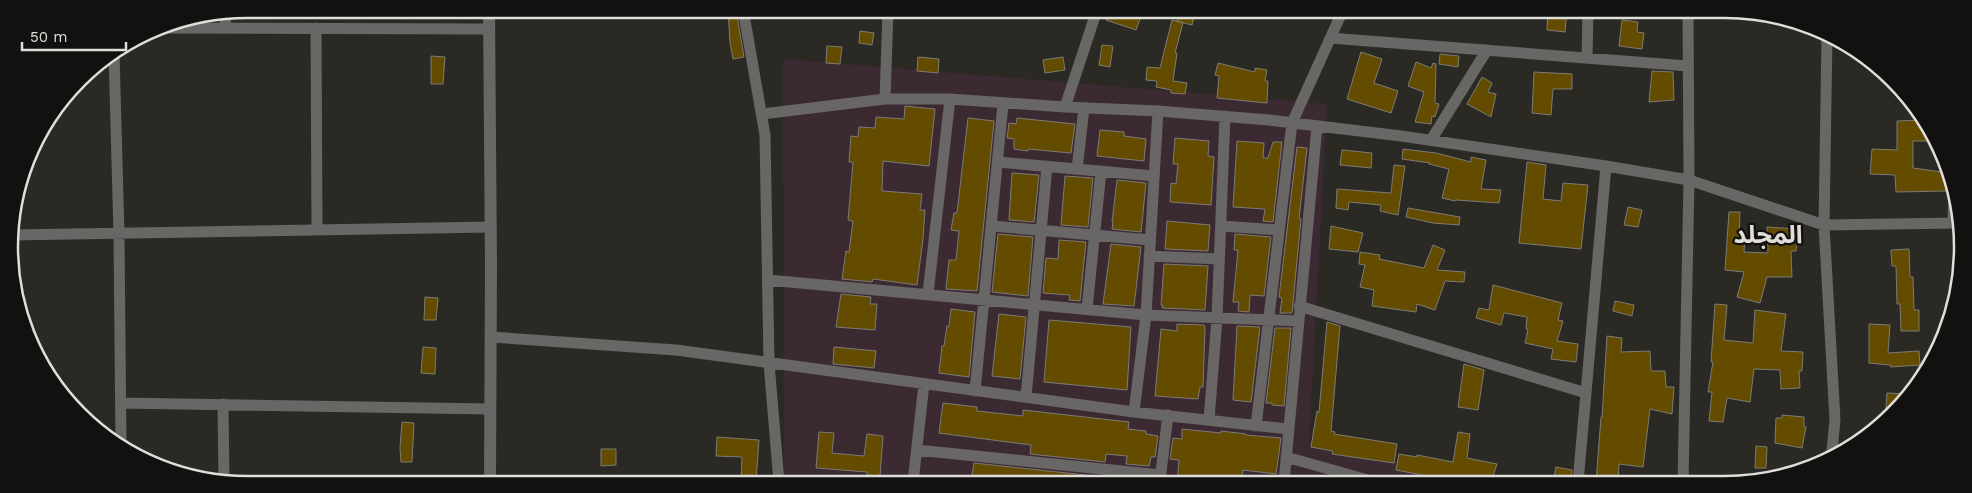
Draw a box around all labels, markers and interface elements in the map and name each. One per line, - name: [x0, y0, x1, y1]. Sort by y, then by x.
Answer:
- scale bar: [22, 20, 126, 52]
- text: 50 m: [30, 28, 67, 46]
- district label: المجلد: [1733, 220, 1803, 249]

